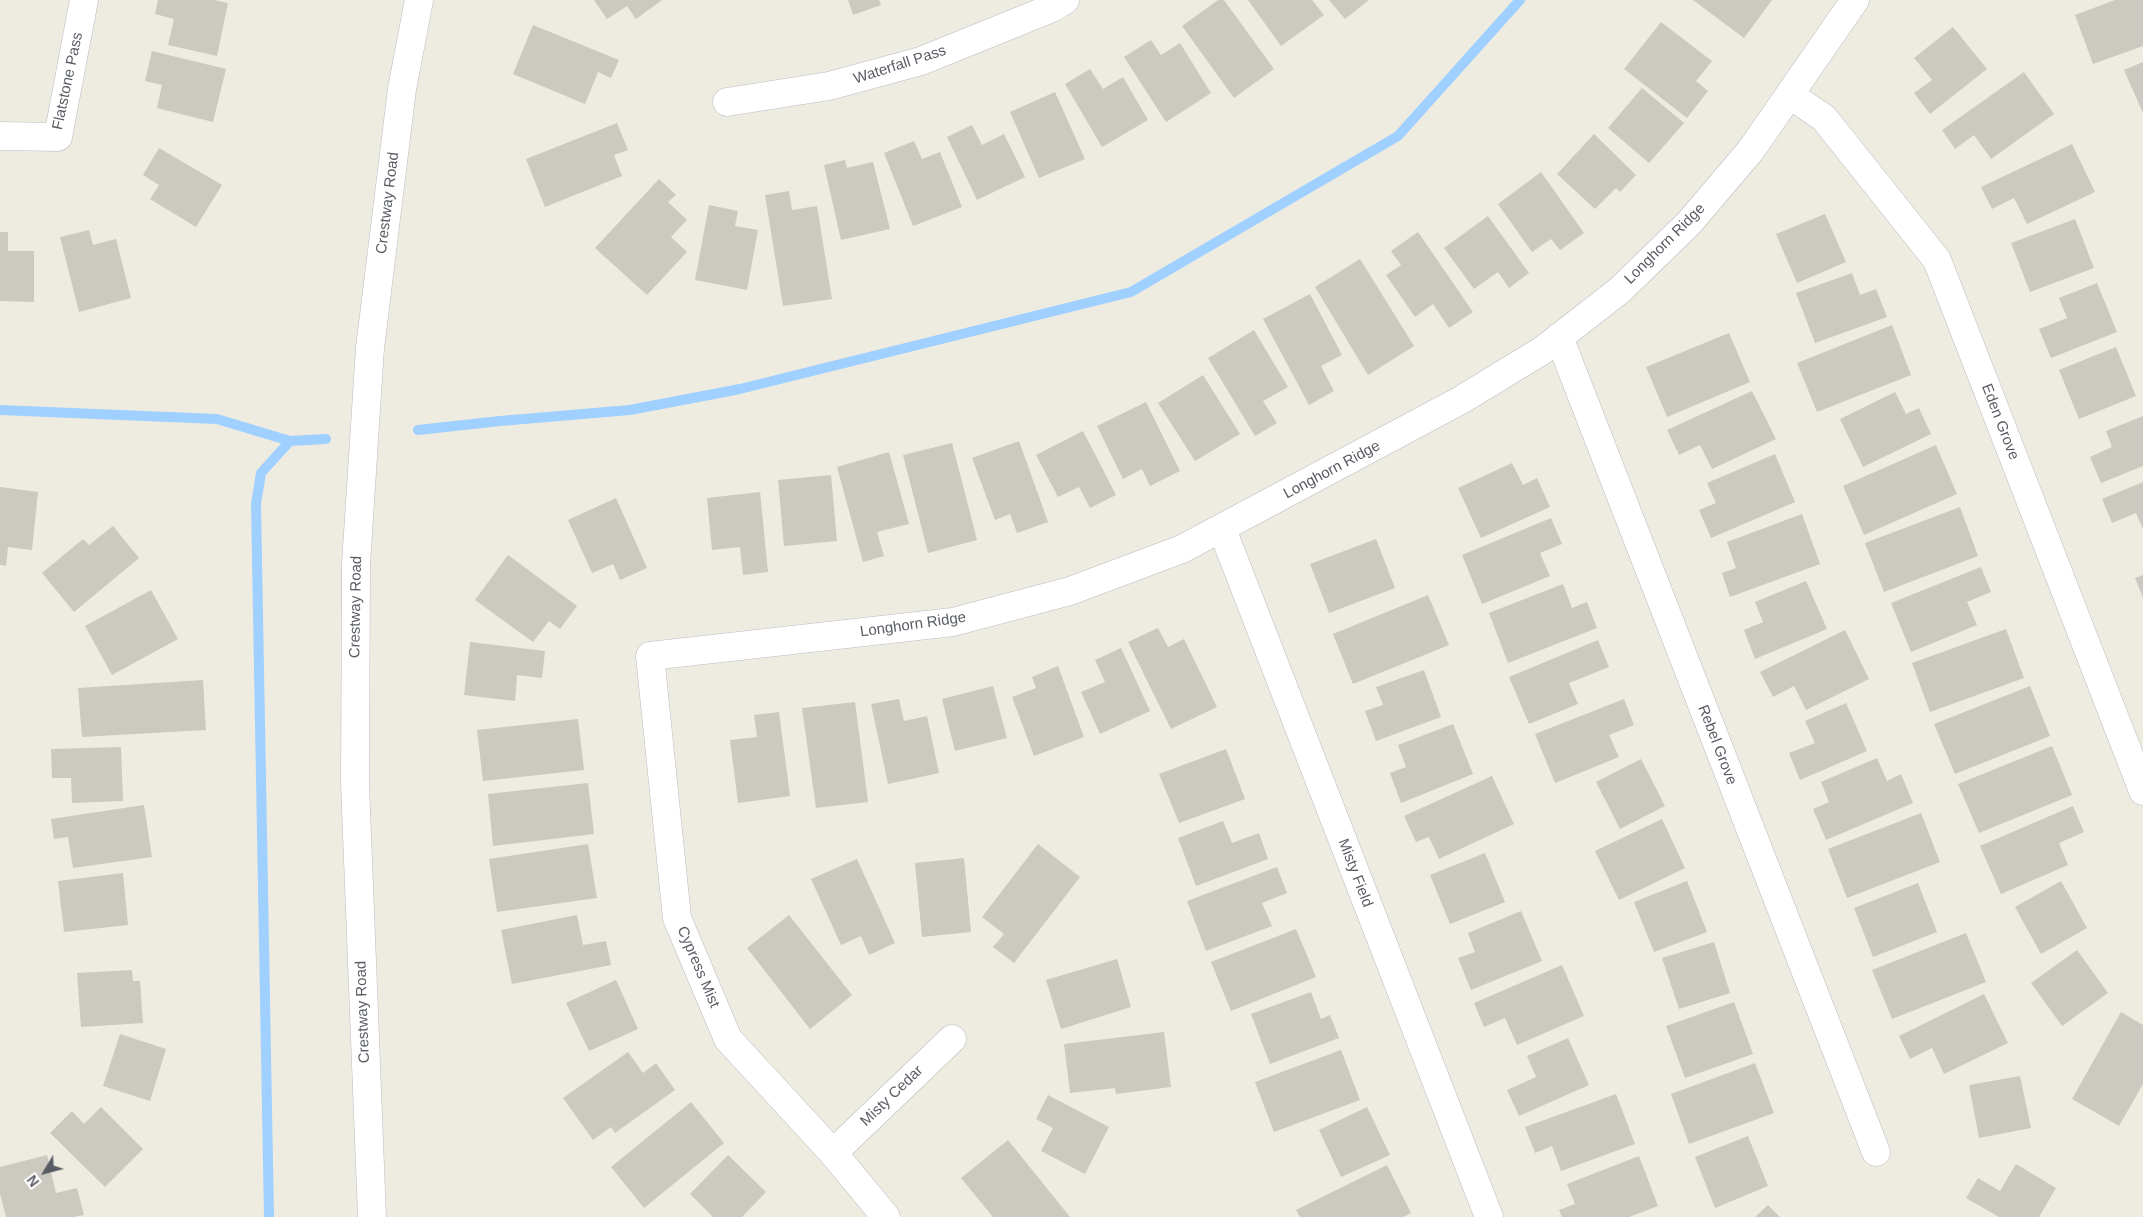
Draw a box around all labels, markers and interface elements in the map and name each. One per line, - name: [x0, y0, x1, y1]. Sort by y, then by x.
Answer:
- street label: Flatstone Pass: [49, 31, 87, 131]
- street label: Waterfall Pass: [852, 42, 948, 88]
- street label: Crestway Road: [373, 151, 403, 255]
- street label: Longhorn Ridge: [1621, 200, 1709, 288]
- street label: Eden Grove: [1977, 381, 2023, 463]
- street label: Longhorn Ridge: [1281, 437, 1383, 503]
- street label: Crestway Road: [346, 556, 366, 658]
- street label: Longhorn Ridge: [859, 609, 967, 641]
- street label: Rebel Grove: [1694, 702, 1740, 788]
- street label: Misty Field: [1334, 836, 1376, 910]
- street label: Cypress Mist: [673, 924, 723, 1010]
- street label: Crestway Road: [352, 960, 374, 1064]
- street label: Misty Cedar: [857, 1062, 927, 1130]
- north arrow: [20, 1147, 70, 1197]
- text: N: [24, 1172, 42, 1190]

